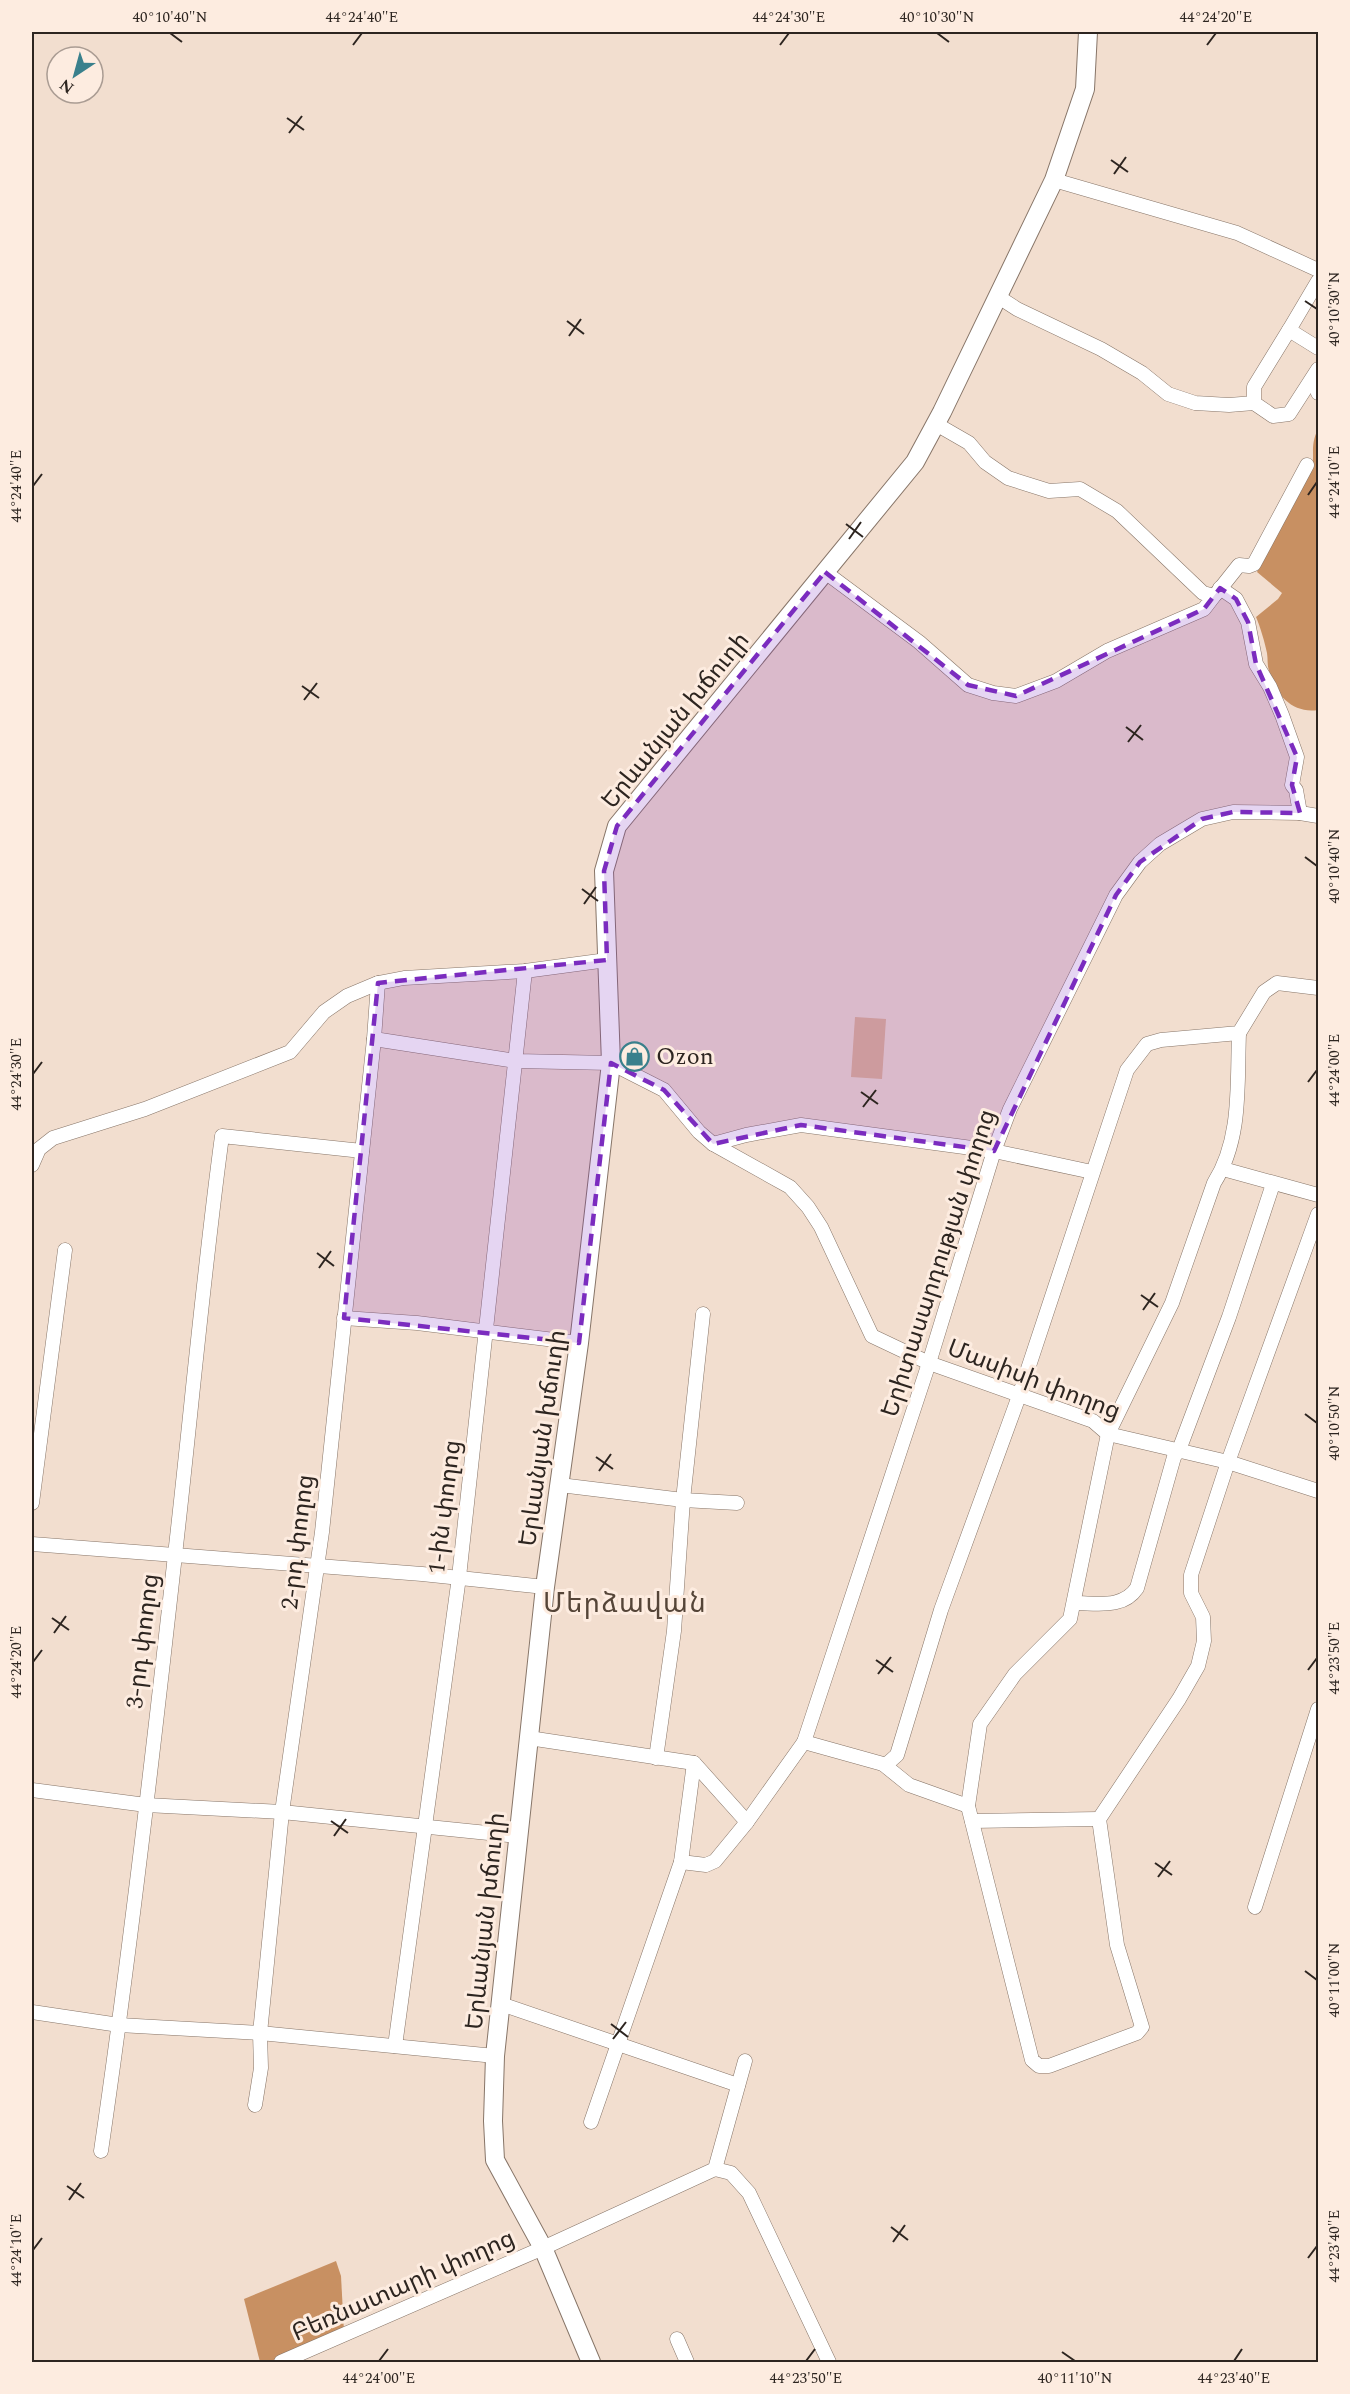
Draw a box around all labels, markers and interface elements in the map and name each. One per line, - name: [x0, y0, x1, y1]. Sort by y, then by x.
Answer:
- text: 40°10'40"N: [133, 6, 208, 29]
- text: 44°24'40"E: [326, 6, 398, 29]
- text: 44°24'30"E: [753, 6, 825, 29]
- text: 40°10'30"N: [900, 6, 975, 29]
- text: 44°24'20"E: [1180, 6, 1252, 29]
- north arrow: [45, 45, 105, 105]
- text: N: [54, 73, 79, 100]
- text: 40°10'30"N: [1323, 271, 1346, 347]
- text: 44°24'10"E: [1323, 446, 1346, 518]
- text: 44°24'40"E: [5, 450, 28, 522]
- street label: Երևանյան խճուղի: [593, 624, 758, 817]
- text: 40°10'40"N: [1323, 828, 1346, 904]
- text: 44°24'00"E: [1323, 1034, 1346, 1106]
- text: 44°24'30"E: [5, 1038, 28, 1110]
- place label: Ozon: [656, 1039, 714, 1075]
- shop icon: Ozon: [619, 1040, 651, 1072]
- street label: Երիտասարդության փողոց: [872, 1105, 1006, 1422]
- street label: Երևանյան խճուղի: [510, 1328, 576, 1549]
- street label: Մասիսի փողոց: [942, 1330, 1126, 1430]
- text: 40°10'50"N: [1323, 1385, 1346, 1461]
- street label: 1-ին փողոց: [419, 1438, 471, 1576]
- street label: 2-րդ փողոց: [272, 1472, 324, 1612]
- street label: 3-րդ փողոց: [117, 1571, 169, 1711]
- district label: Մերձավան: [543, 1583, 707, 1625]
- text: 44°23'50"E: [1323, 1622, 1346, 1694]
- text: 44°24'20"E: [5, 1626, 28, 1698]
- street label: Երևանյան խճուղի: [457, 1811, 515, 2032]
- text: 40°11'00"N: [1323, 1942, 1346, 2018]
- text: 44°23'40"E: [1323, 2210, 1346, 2282]
- text: 44°24'10"E: [5, 2214, 28, 2286]
- street label: Բեռնատարի փողոց: [286, 2221, 521, 2351]
- text: 44°24'00"E: [343, 2367, 415, 2390]
- text: 44°23'50"E: [770, 2367, 842, 2390]
- text: 40°11'10"N: [1038, 2367, 1113, 2390]
- text: 44°23'40"E: [1198, 2367, 1270, 2390]

